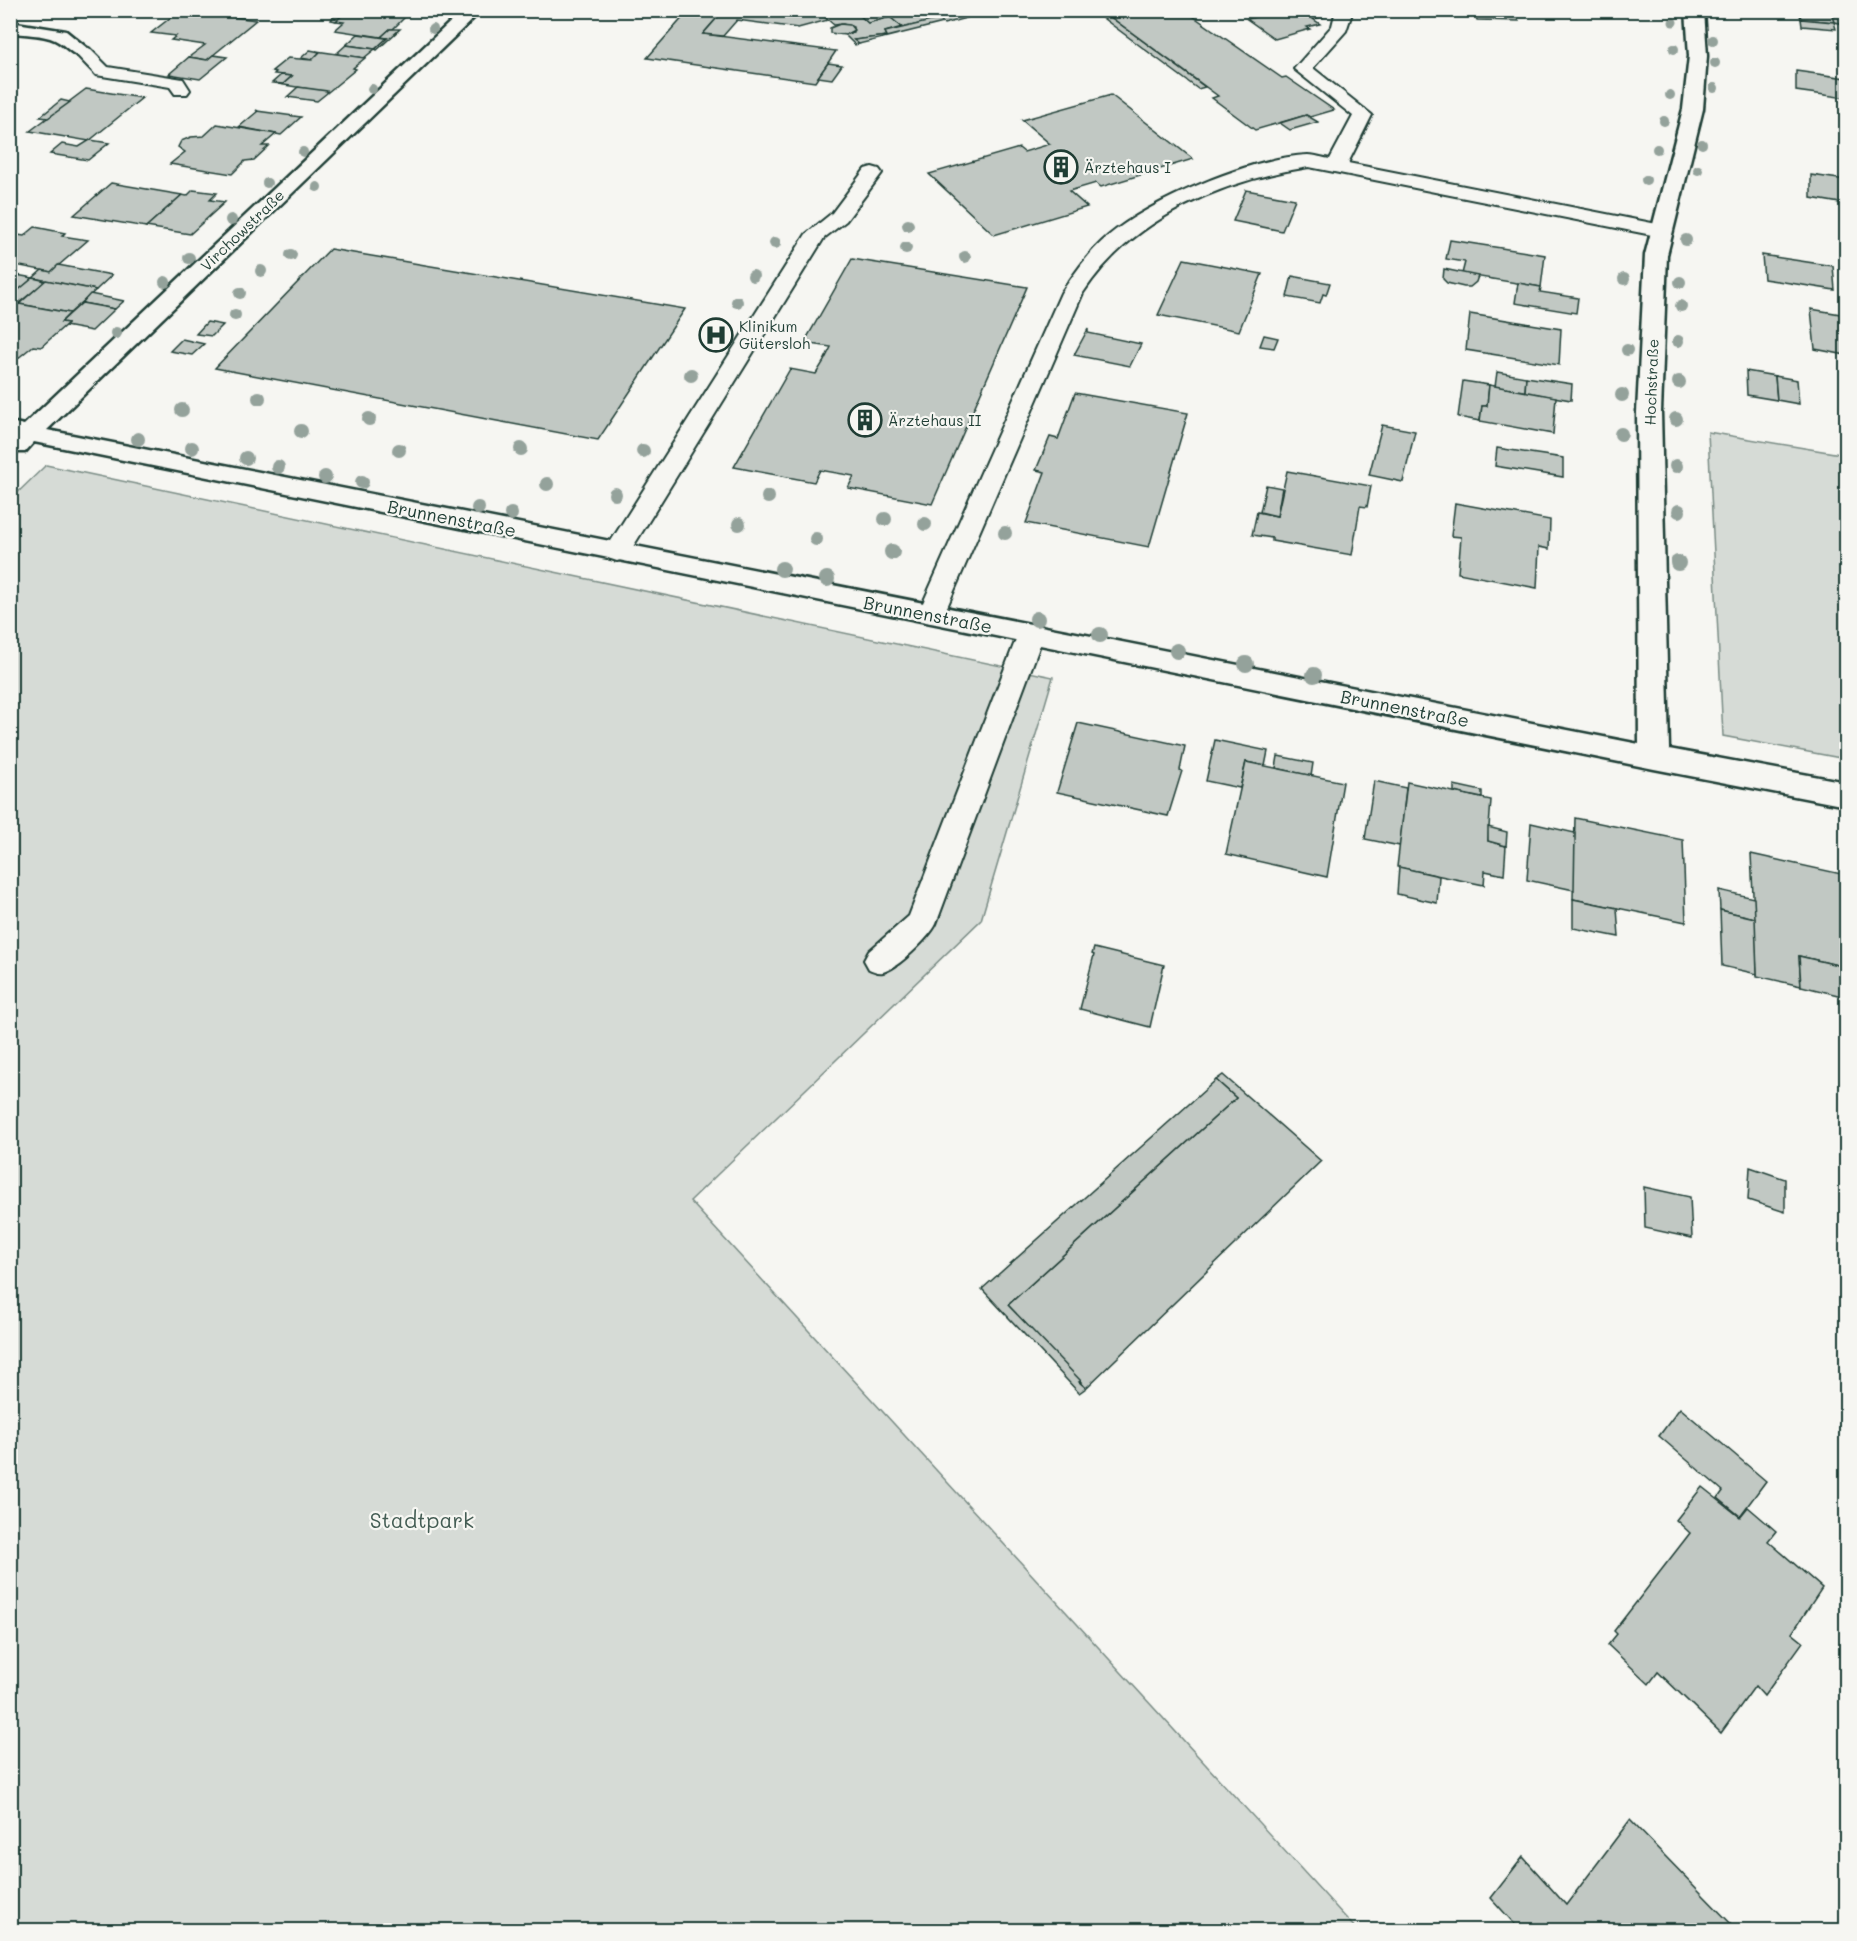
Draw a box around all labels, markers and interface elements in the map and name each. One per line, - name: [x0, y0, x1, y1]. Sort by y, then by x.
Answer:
- building icon: Ärztehaus I: [1043, 149, 1079, 185]
- place label: Ärztehaus I: [1084, 157, 1171, 177]
- street label: Virchowstraße: [196, 185, 288, 275]
- place label: Klinikum Gütersloh: [739, 316, 810, 353]
- hospital icon: Klinikum Gütersloh: [698, 317, 734, 353]
- street label: Hochstraße: [1639, 338, 1663, 426]
- building icon: Ärztehaus II: [847, 402, 883, 438]
- place label: Ärztehaus II: [888, 410, 982, 430]
- street label: Brunnenstraße: [386, 494, 518, 542]
- street label: Brunnenstraße: [862, 590, 994, 638]
- street label: Brunnenstraße: [1339, 684, 1471, 732]
- park label: Stadtpark: [370, 1506, 474, 1533]

